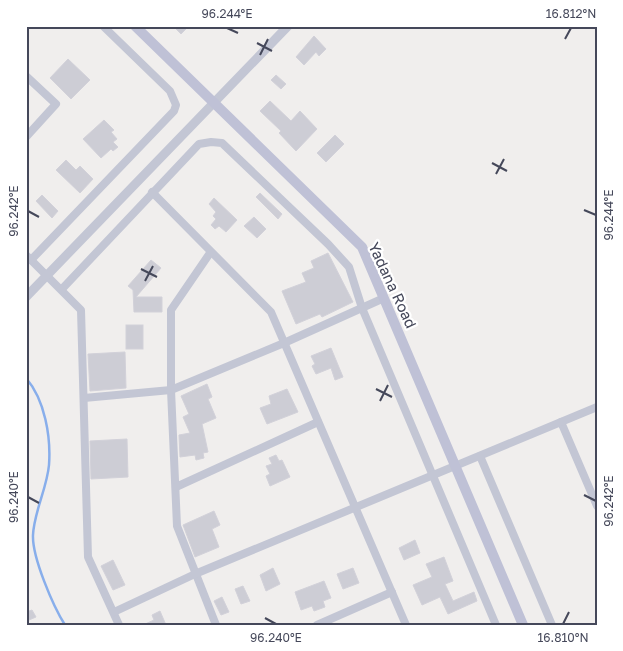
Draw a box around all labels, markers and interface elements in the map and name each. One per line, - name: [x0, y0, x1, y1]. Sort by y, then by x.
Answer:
- text: 96.244°E: [201, 6, 253, 21]
- text: 16.812°N: [546, 6, 596, 21]
- text: 96.242°E: [6, 185, 21, 237]
- text: 96.244°E: [601, 189, 616, 241]
- street label: Yadana Road: [365, 239, 421, 331]
- text: 96.240°E: [6, 471, 21, 523]
- text: 96.242°E: [601, 475, 616, 527]
- text: 96.240°E: [250, 630, 302, 645]
- text: 16.810°N: [537, 630, 589, 645]

